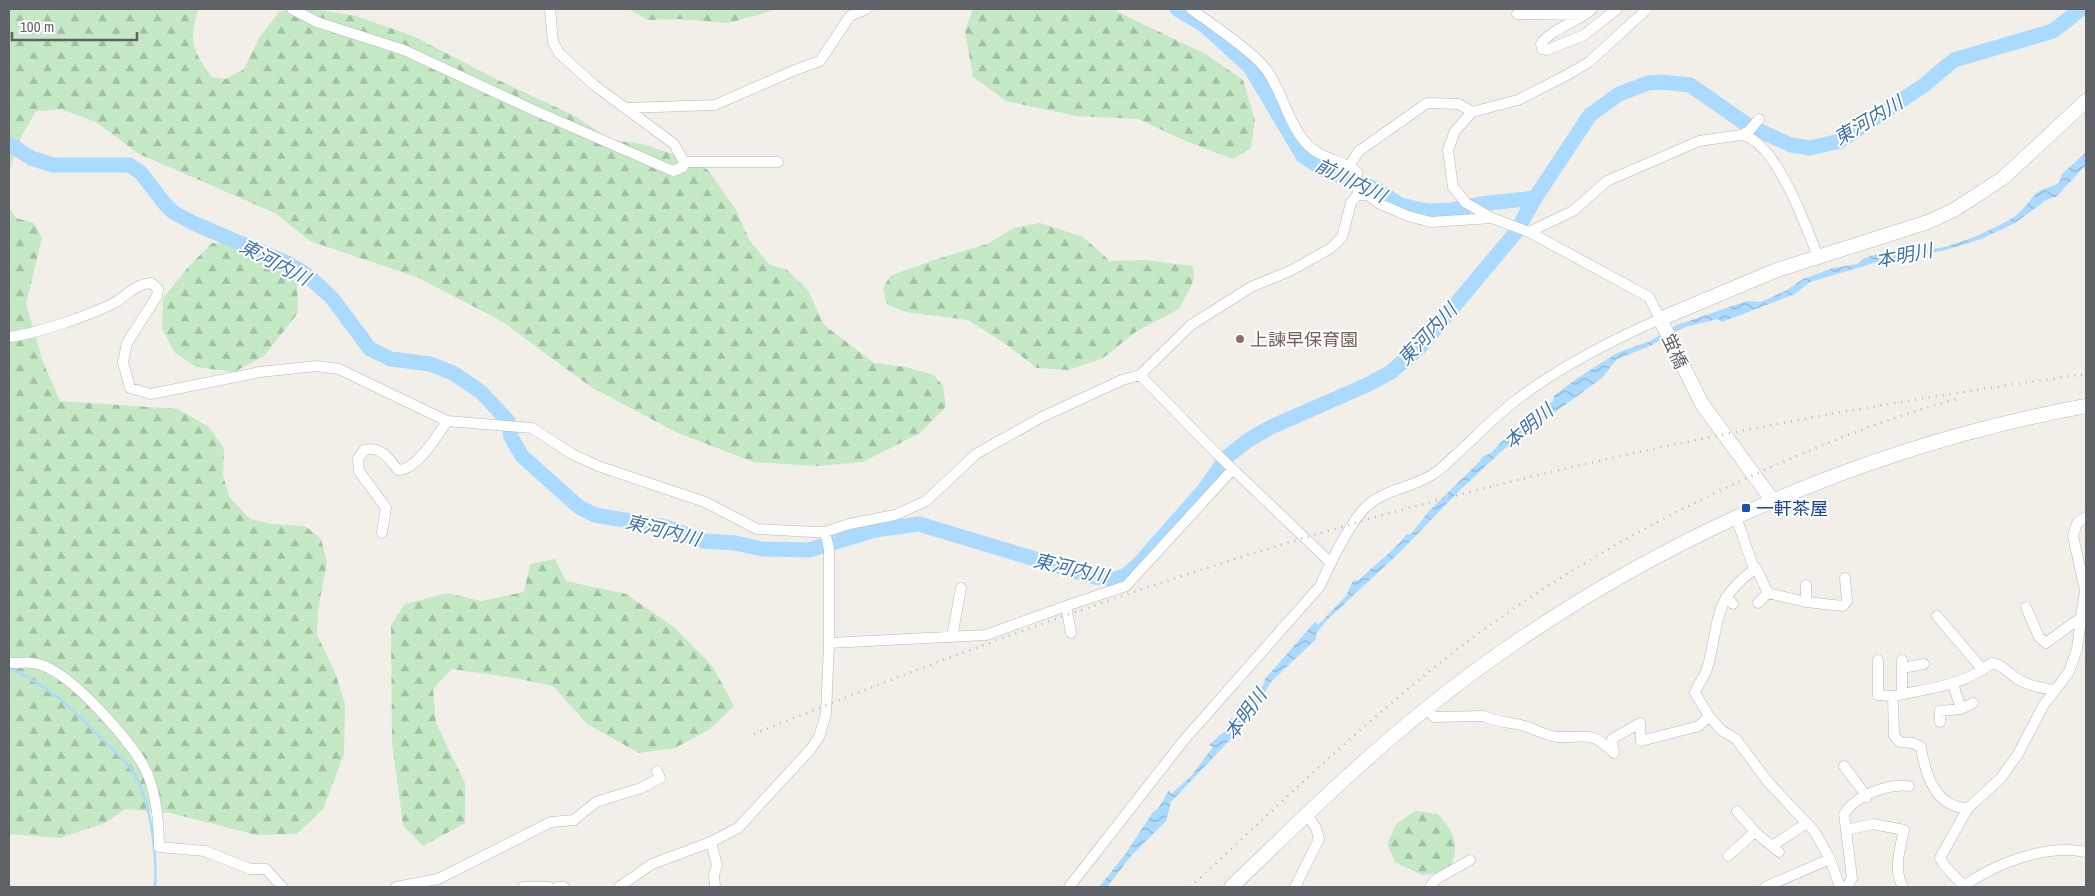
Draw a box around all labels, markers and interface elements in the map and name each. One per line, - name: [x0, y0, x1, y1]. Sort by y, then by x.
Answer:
- scale bar: [12, 10, 138, 42]
- text: 100 m: [20, 16, 54, 37]
- water label: 東河内川: [1829, 88, 1909, 151]
- water label: 前川内川: [1311, 152, 1393, 209]
- water label: 東河内川: [235, 233, 316, 292]
- water label: 本明川: [1874, 236, 1936, 273]
- water label: 東河内川: [1392, 296, 1464, 371]
- place label: 上諫早保育園: [1250, 327, 1358, 352]
- street label: 蛍橋: [1656, 329, 1694, 373]
- marker: 上諫早保育園: [1234, 333, 1246, 345]
- water label: 本明川: [1498, 396, 1560, 454]
- place label: 一軒茶屋: [1756, 496, 1828, 521]
- marker: 一軒茶屋: [1740, 502, 1752, 514]
- water label: 東河内川: [623, 508, 705, 552]
- water label: 東河内川: [1031, 547, 1113, 590]
- water label: 本明川: [1218, 682, 1273, 745]

